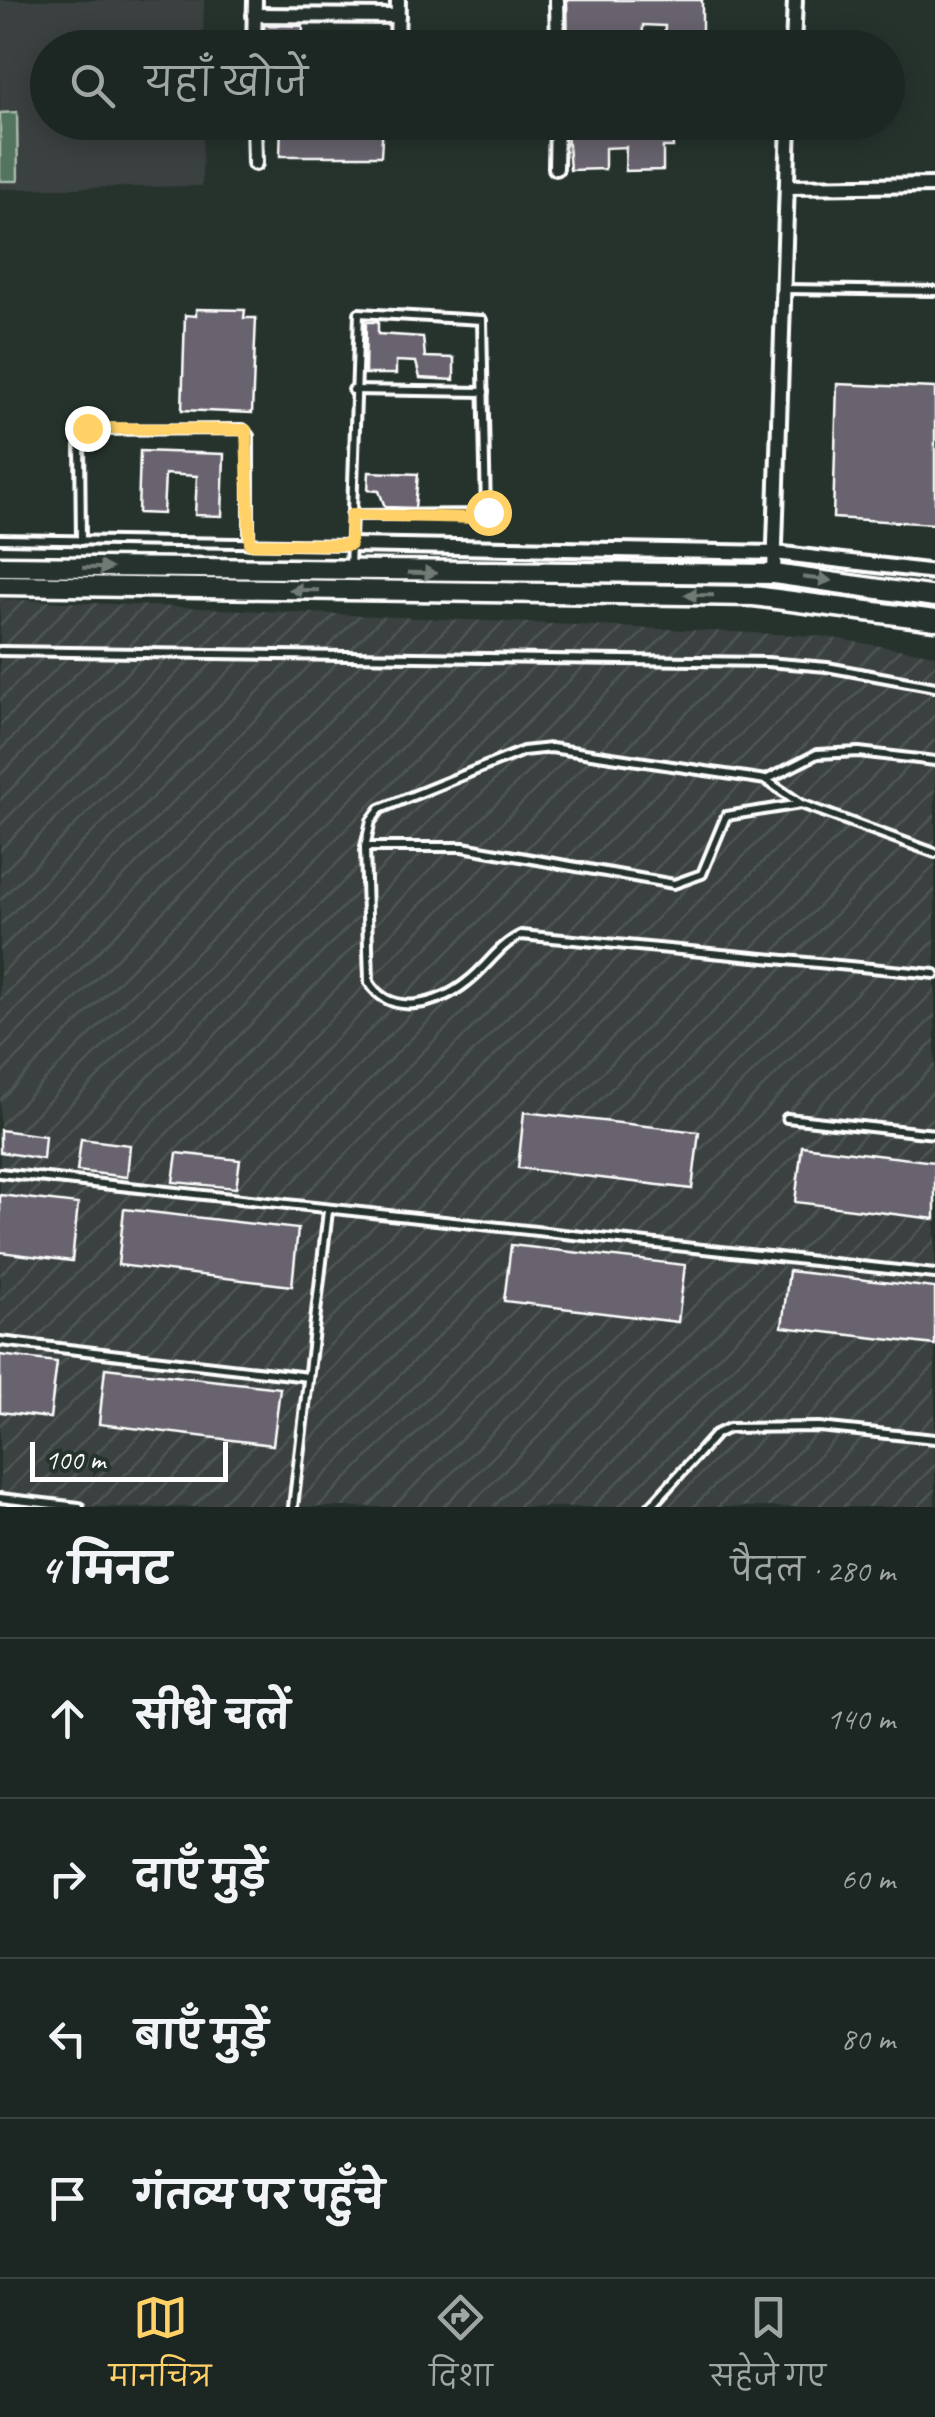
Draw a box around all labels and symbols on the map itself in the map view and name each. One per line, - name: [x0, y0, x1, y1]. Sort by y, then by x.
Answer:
- route end: [65, 406, 111, 452]
- route start: [466, 490, 512, 536]
- one-way arrow: [82, 560, 114, 576]
- one-way arrow: [407, 565, 439, 581]
- one-way arrow: [802, 572, 833, 588]
- one-way arrow: [288, 581, 320, 597]
- one-way arrow: [683, 586, 715, 602]
- scale bar: [30, 1437, 228, 1482]

